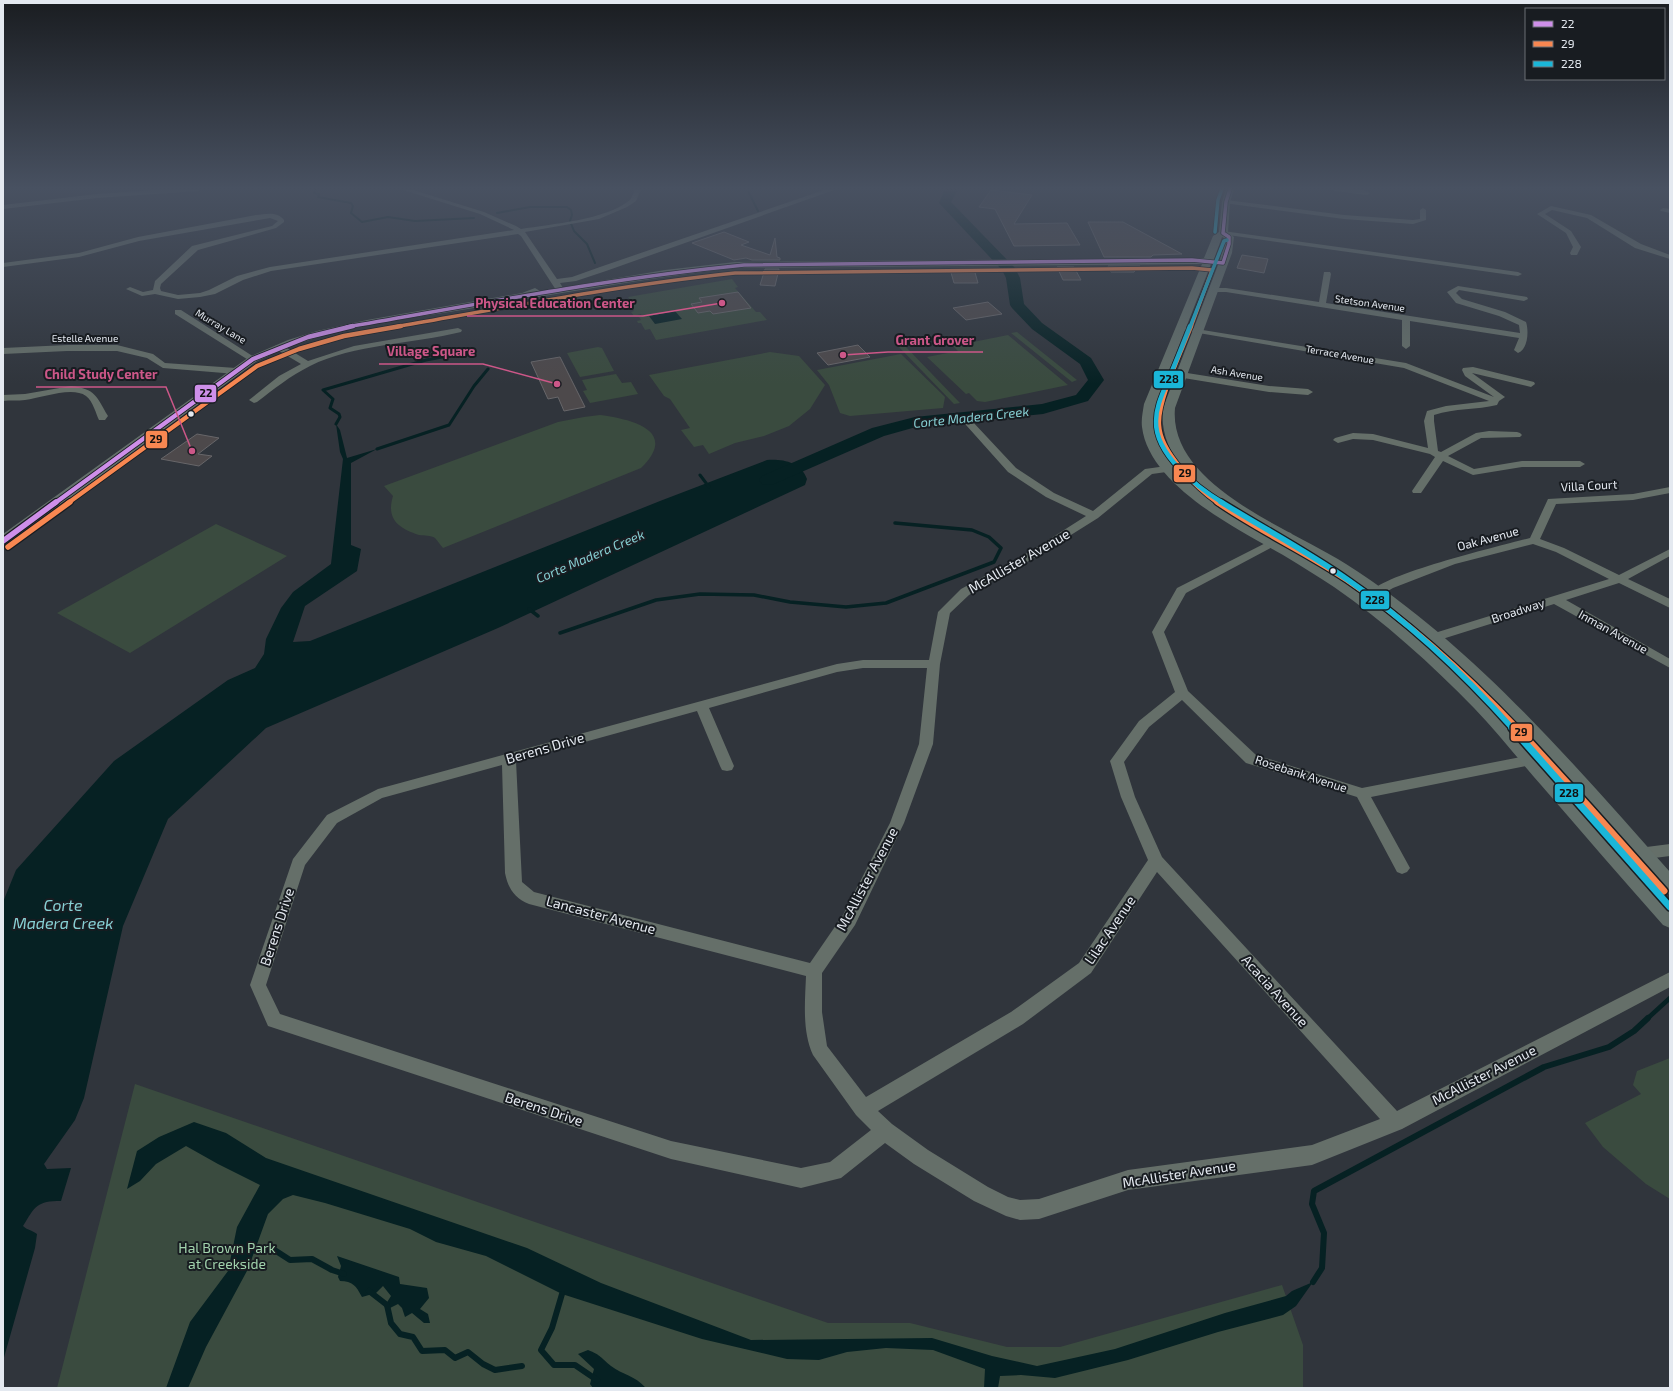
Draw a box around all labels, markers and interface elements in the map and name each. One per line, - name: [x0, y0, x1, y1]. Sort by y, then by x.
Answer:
- legend: [1525, 8, 1665, 80]
- text: 22: [1561, 16, 1575, 30]
- text: 29: [1561, 36, 1575, 50]
- text: 228: [1561, 56, 1582, 70]
- callout: Physical Education Center: [467, 291, 643, 316]
- street label: Stetson Avenue: [1334, 292, 1406, 314]
- text: Physical Education Center: [475, 295, 635, 311]
- street label: Murray Lane: [193, 306, 249, 346]
- callout: Grant Grover: [888, 327, 983, 352]
- street label: Estelle Avenue: [52, 332, 118, 344]
- text: Grant Grover: [896, 332, 975, 348]
- callout: Village Square: [379, 339, 483, 364]
- street label: Terrace Avenue: [1305, 342, 1375, 366]
- text: Village Square: [387, 343, 475, 359]
- callout: Child Study Center: [36, 362, 166, 387]
- street label: Ash Avenue: [1210, 363, 1264, 383]
- text: Child Study Center: [44, 366, 158, 382]
- line badge: 228: [1153, 370, 1184, 389]
- text: 228: [1159, 372, 1179, 385]
- line badge: 22: [194, 384, 217, 403]
- text: 22: [200, 386, 212, 399]
- water label: Corte Madera Creek: [912, 403, 1030, 431]
- unlabelled marker: [186, 409, 196, 419]
- line badge: 29: [145, 430, 168, 449]
- text: 29: [150, 432, 162, 445]
- line badge: 29: [1173, 464, 1196, 483]
- text: 29: [1179, 466, 1191, 479]
- street label: Villa Court: [1560, 477, 1618, 493]
- street label: Oak Avenue: [1455, 523, 1520, 553]
- street label: McAllister Avenue: [965, 525, 1073, 597]
- water label: Corte Madera Creek: [533, 526, 647, 586]
- unlabelled marker: [1328, 566, 1338, 576]
- line badge: 228: [1360, 590, 1390, 610]
- text: 228: [1365, 593, 1385, 606]
- street label: Broadway: [1489, 595, 1547, 625]
- street label: Inman Avenue: [1577, 606, 1650, 656]
- line badge: 29: [1510, 723, 1533, 742]
- text: 29: [1515, 725, 1527, 738]
- street label: Berens Drive: [504, 728, 586, 767]
- street label: Rosebank Avenue: [1254, 752, 1349, 794]
- line badge: 228: [1554, 783, 1584, 803]
- text: 228: [1559, 786, 1579, 799]
- street label: McAllister Avenue: [832, 824, 901, 933]
- street label: Berens Drive: [256, 886, 297, 968]
- street label: Lancaster Avenue: [545, 892, 658, 937]
- street label: Lilac Avenue: [1080, 892, 1139, 967]
- water label: Corte Madera Creek: [13, 895, 113, 932]
- street label: Acacia Avenue: [1239, 951, 1312, 1030]
- street label: McAllister Avenue: [1429, 1041, 1539, 1108]
- street label: Berens Drive: [503, 1088, 585, 1129]
- street label: McAllister Avenue: [1121, 1156, 1237, 1191]
- park label: Hal Brown Park at Creekside: [178, 1239, 276, 1272]

